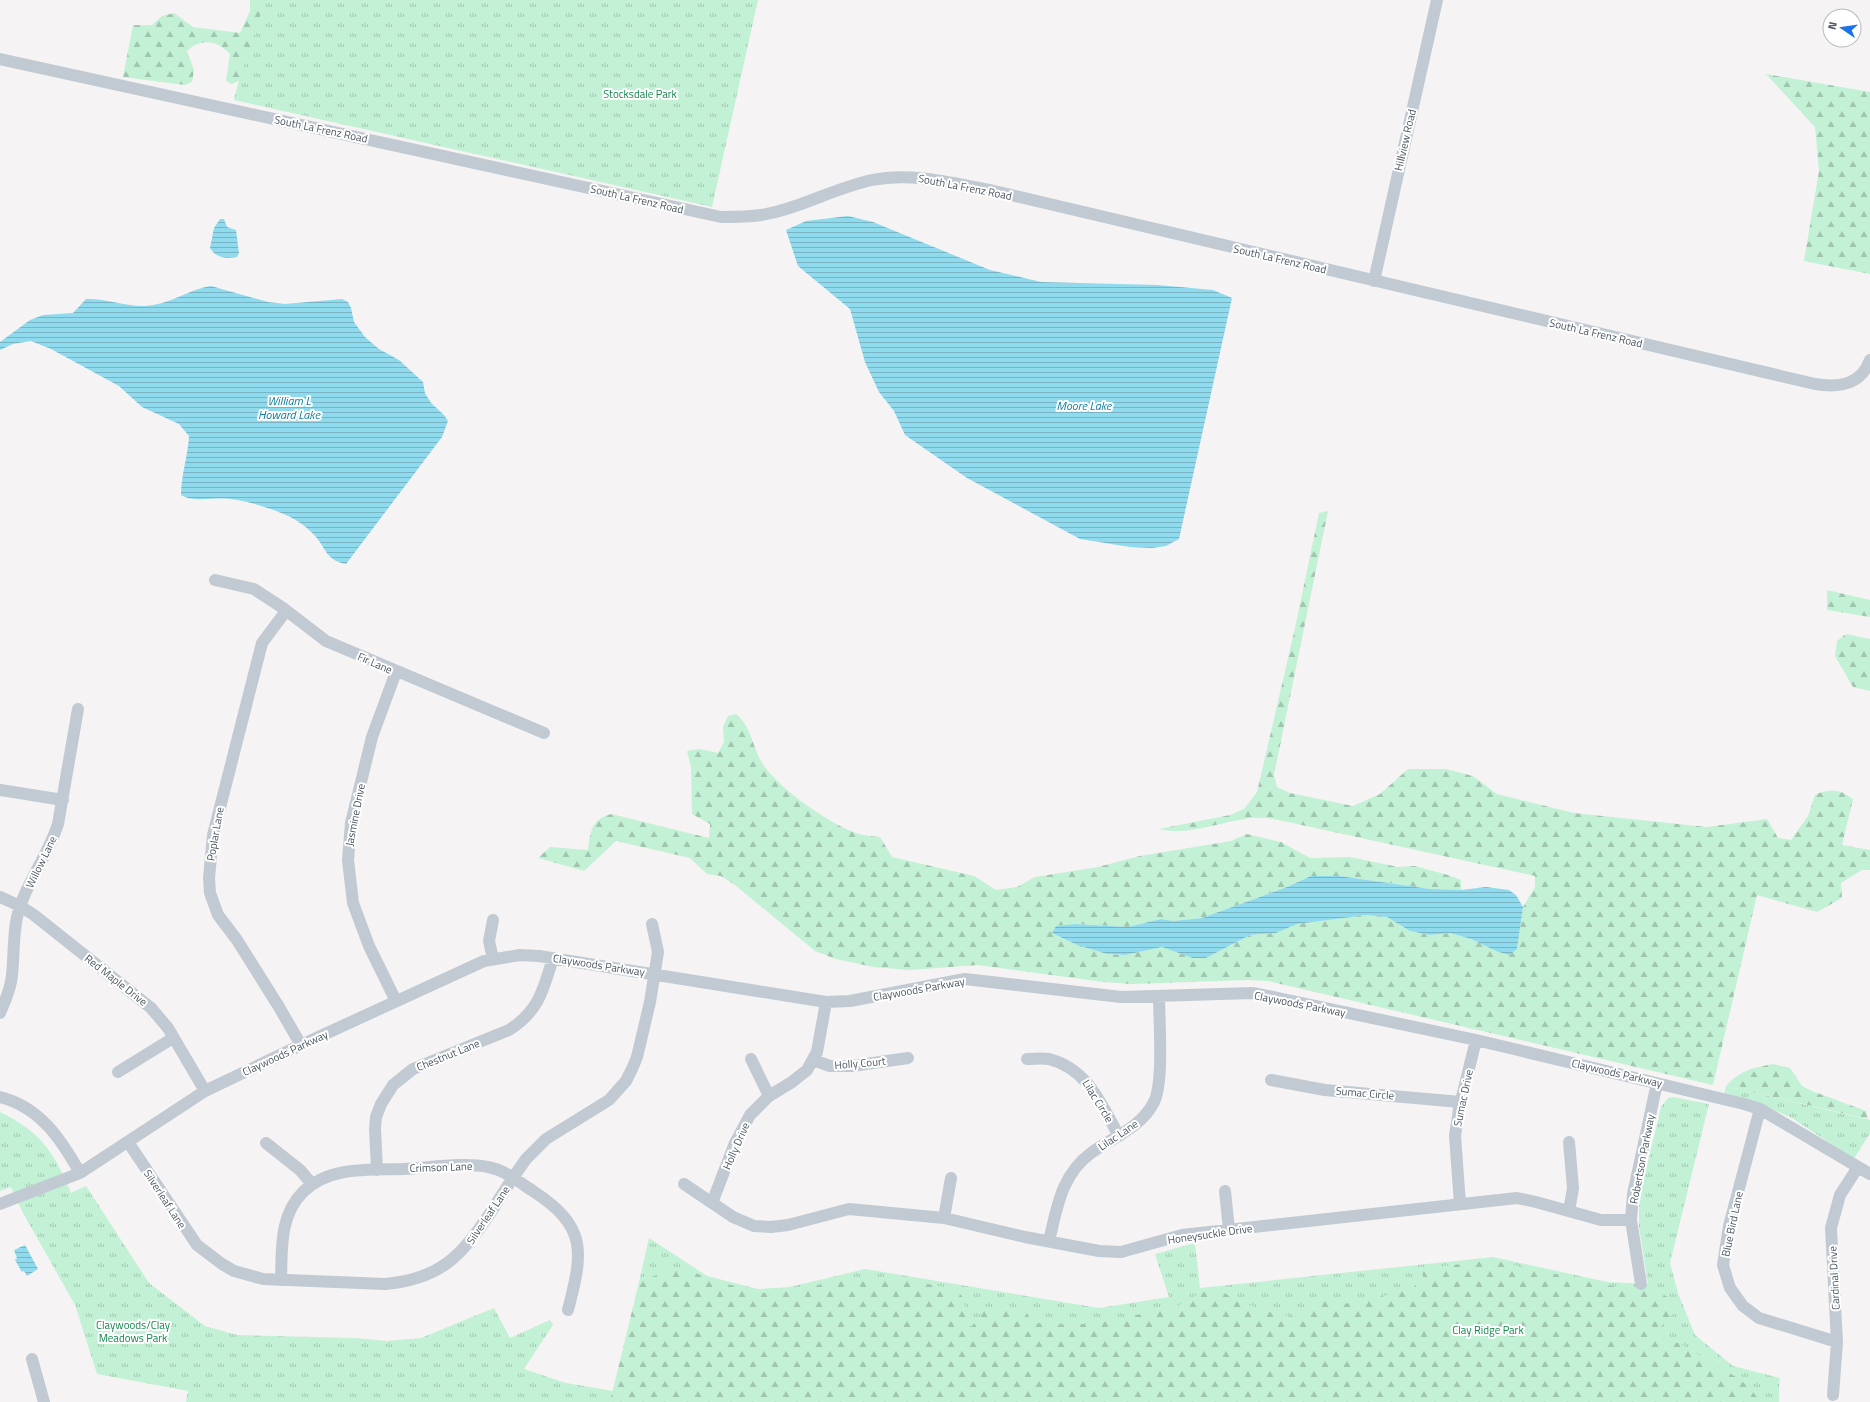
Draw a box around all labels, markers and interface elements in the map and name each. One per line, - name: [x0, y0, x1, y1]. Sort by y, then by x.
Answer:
- north arrow: [1822, 8, 1862, 48]
- text: N: [1824, 20, 1841, 31]
- park label: Stocksdale Park: [603, 86, 678, 102]
- street label: Hillview Road: [1390, 107, 1420, 172]
- street label: South La Frenz Road: [273, 111, 369, 147]
- street label: South La Frenz Road: [917, 170, 1013, 204]
- street label: South La Frenz Road: [589, 181, 685, 218]
- street label: South La Frenz Road: [1232, 241, 1328, 278]
- street label: South La Frenz Road: [1548, 315, 1644, 352]
- water label: William L Howard Lake: [258, 391, 321, 424]
- water label: Moore Lake: [1057, 396, 1113, 415]
- street label: Fir Lane: [355, 648, 395, 678]
- street label: Jasmine Drive: [341, 782, 369, 848]
- street label: Poplar Lane: [202, 805, 228, 862]
- street label: Willow Lane: [22, 833, 61, 891]
- street label: Red Maple Drive: [81, 950, 151, 1010]
- street label: Claywoods Parkway: [552, 950, 647, 980]
- street label: Claywoods Parkway: [872, 973, 967, 1005]
- street label: Claywoods Parkway: [1253, 987, 1348, 1021]
- street label: Claywoods Parkway: [240, 1026, 331, 1080]
- street label: Chestnut Lane: [414, 1035, 482, 1075]
- street label: Holly Court: [834, 1053, 886, 1073]
- street label: Claywoods Parkway: [1570, 1055, 1665, 1091]
- street label: Sumac Drive: [1449, 1068, 1477, 1128]
- street label: Lilac Circle: [1079, 1076, 1118, 1126]
- street label: Sumac Circle: [1335, 1082, 1395, 1104]
- street label: Robertson Parkway: [1625, 1112, 1659, 1205]
- street label: Lilac Lane: [1095, 1115, 1142, 1154]
- street label: Holly Drive: [719, 1119, 754, 1172]
- street label: Crimson Lane: [409, 1158, 473, 1176]
- street label: Silverleaf Lane: [140, 1166, 190, 1232]
- street label: Silverleaf Lane: [463, 1182, 514, 1247]
- street label: Blue Bird Lane: [1717, 1189, 1747, 1258]
- street label: Honeysuckle Drive: [1167, 1220, 1254, 1248]
- street label: Cardinal Drive: [1824, 1245, 1844, 1310]
- park label: Claywoods/Clay Meadows Park: [96, 1317, 171, 1346]
- park label: Clay Ridge Park: [1452, 1322, 1524, 1338]

